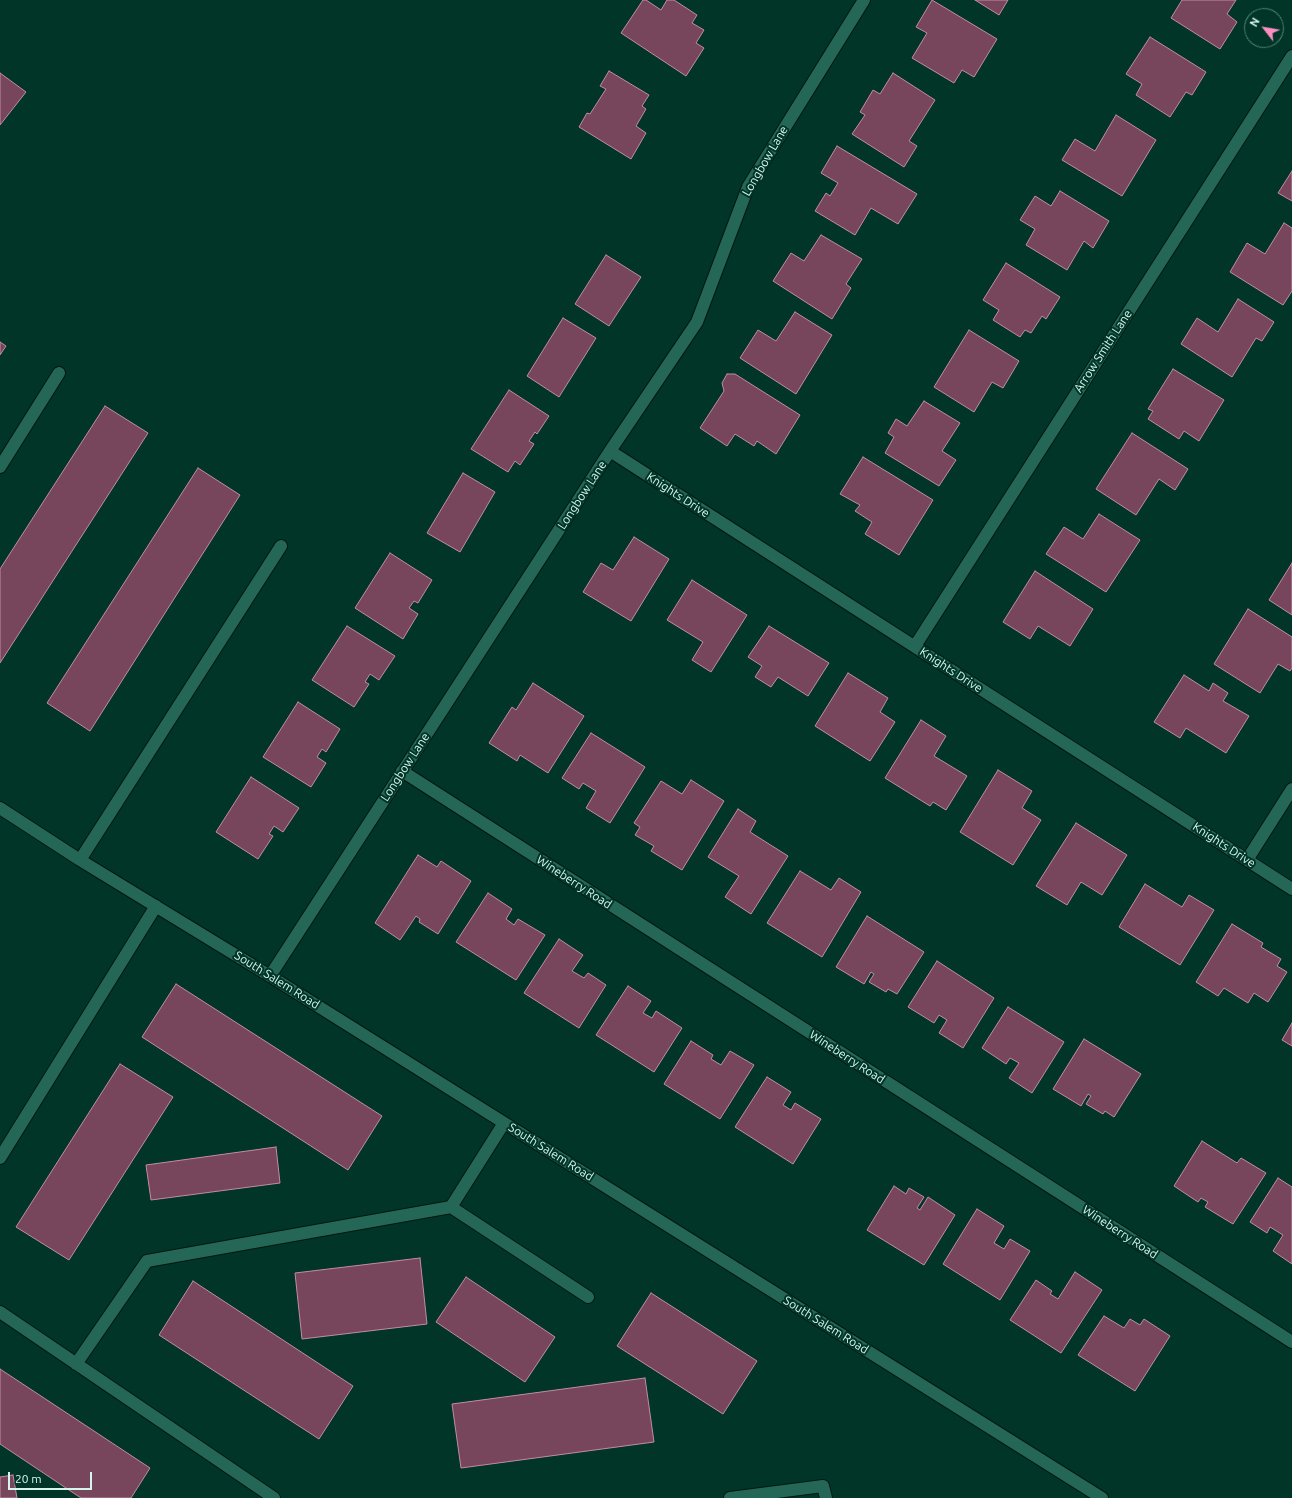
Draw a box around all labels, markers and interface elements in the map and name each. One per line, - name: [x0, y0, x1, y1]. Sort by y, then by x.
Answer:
- north arrow: [1244, 8, 1284, 48]
- text: N: [1247, 16, 1262, 29]
- street label: Longbow Lane: [739, 123, 791, 199]
- street label: Arrow Smith Lane: [1071, 307, 1135, 395]
- street label: Longbow Lane: [555, 458, 609, 532]
- street label: Knights Drive: [644, 469, 712, 521]
- street label: Knights Drive: [917, 644, 985, 696]
- street label: Longbow Lane: [378, 730, 432, 804]
- street label: Knights Drive: [1190, 819, 1258, 871]
- street label: Wineberry Road: [534, 852, 614, 912]
- street label: South Salem Road: [232, 948, 322, 1012]
- street label: Wineberry Road: [807, 1027, 887, 1087]
- street label: South Salem Road: [506, 1120, 596, 1184]
- street label: Wineberry Road: [1080, 1202, 1160, 1262]
- street label: South Salem Road: [781, 1293, 871, 1357]
- scale bar: [10, 1464, 94, 1490]
- text: 20 m: [15, 1472, 42, 1485]

